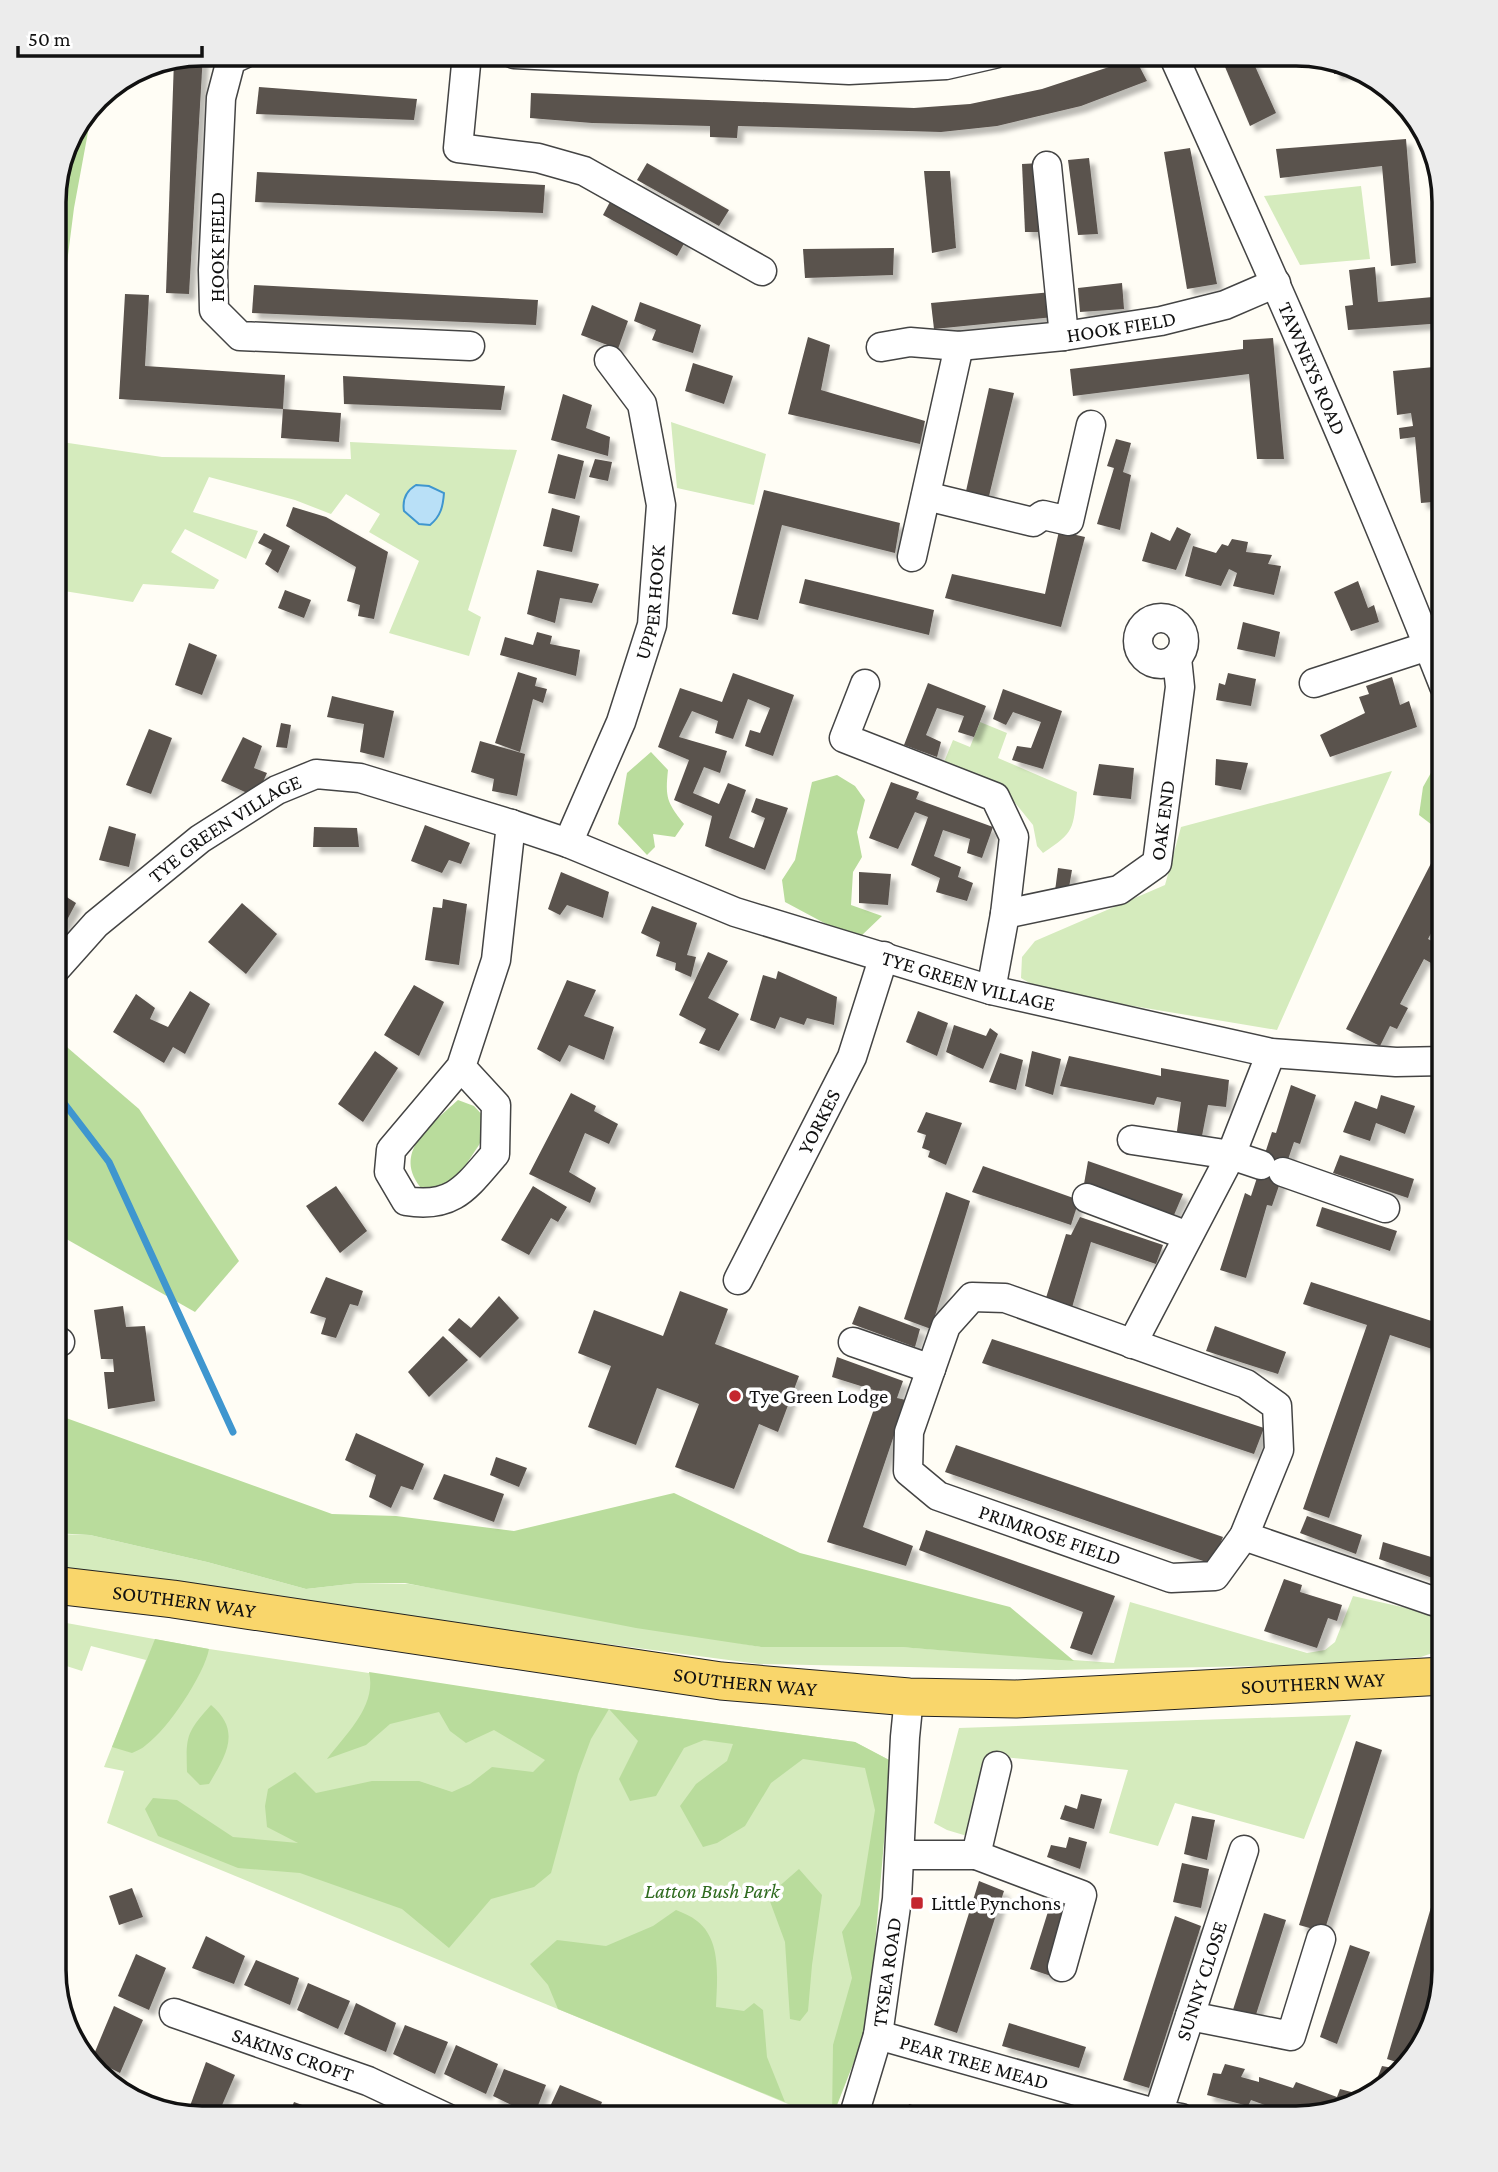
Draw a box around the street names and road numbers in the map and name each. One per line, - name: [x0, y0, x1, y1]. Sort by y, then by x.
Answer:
- street label: HOOK FIELD: [205, 192, 229, 302]
- street label: TAWNEYS ROAD: [1273, 298, 1351, 439]
- street label: HOOK FIELD: [1065, 306, 1179, 347]
- street label: UPPER HOOK: [630, 543, 670, 663]
- street label: TYE GREEN VILLAGE: [144, 769, 305, 888]
- street label: OAK END: [1145, 779, 1180, 862]
- street label: TYE GREEN VILLAGE: [879, 945, 1057, 1016]
- street label: YORKES: [793, 1085, 846, 1158]
- street label: PRIMROSE FIELD: [976, 1499, 1124, 1571]
- street label: SOUTHERN WAY: [111, 1580, 258, 1623]
- street label: SOUTHERN WAY: [672, 1662, 819, 1701]
- street label: SOUTHERN WAY: [1240, 1667, 1387, 1699]
- street label: TYSEA ROAD: [867, 1916, 906, 2029]
- street label: SUNNY CLOSE: [1171, 1918, 1232, 2044]
- street label: SAKINS CROFT: [229, 2022, 358, 2087]
- street label: PEAR TREE MEAD: [897, 2030, 1052, 2095]

